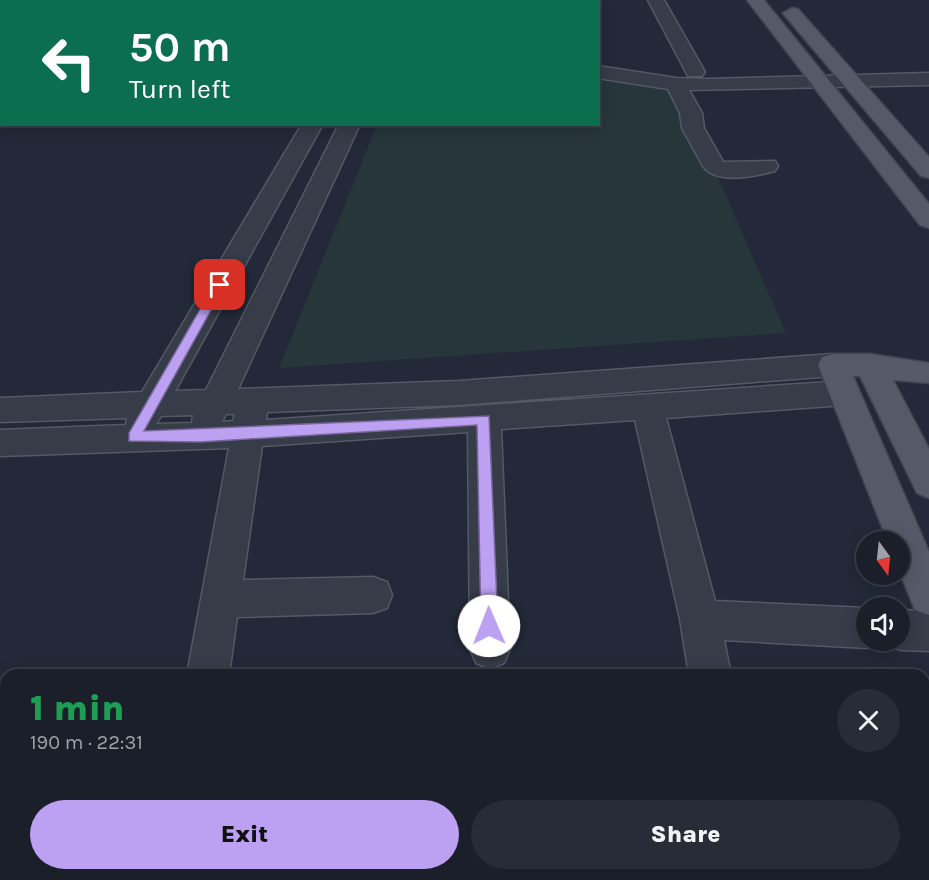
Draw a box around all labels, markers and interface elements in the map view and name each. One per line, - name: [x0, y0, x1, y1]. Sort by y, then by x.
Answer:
- text: 50 m: [129, 22, 231, 72]
- icon: left: [30, 24, 108, 102]
- text: Turn left: [129, 73, 230, 105]
- pin: [194, 259, 245, 310]
- icon: arrive: [203, 268, 236, 301]
- north arrow: [856, 531, 910, 585]
- map controls: [856, 531, 910, 651]
- position arrow: [457, 594, 521, 658]
- button: sound: [856, 597, 910, 651]
- text: 1 min: [30, 687, 124, 729]
- button: close: [837, 689, 900, 752]
- text: 190 m · 22:31: [30, 731, 143, 754]
- button: Exit: [30, 800, 459, 869]
- button: Share: [471, 800, 900, 869]

